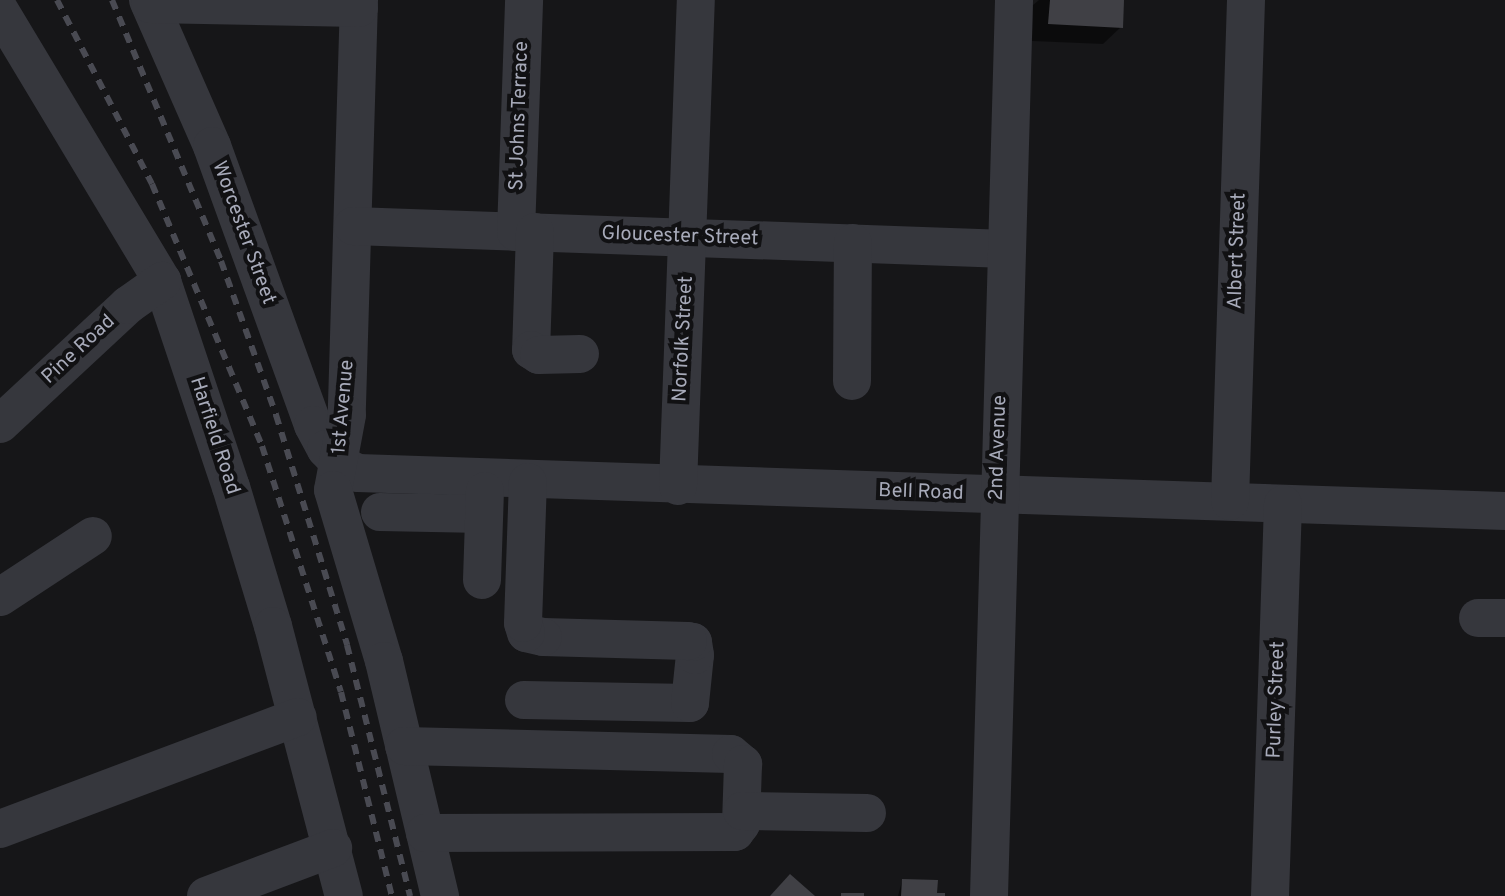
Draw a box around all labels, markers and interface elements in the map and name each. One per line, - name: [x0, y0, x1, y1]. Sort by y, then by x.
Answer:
- street label: St Johns Terrace: [505, 40, 535, 192]
- street label: Worcester Street: [206, 158, 280, 308]
- street label: Albert Street: [1224, 192, 1252, 310]
- street label: Gloucester Street: [601, 222, 759, 252]
- street label: Norfolk Street: [669, 275, 699, 403]
- street label: Pine Road: [38, 310, 120, 390]
- street label: 1st Avenue: [328, 358, 360, 456]
- street label: Harfield Road: [184, 374, 244, 498]
- street label: 2nd Avenue: [985, 394, 1013, 502]
- street label: Bell Road: [878, 480, 964, 506]
- street label: Purley Street: [1263, 641, 1291, 759]

